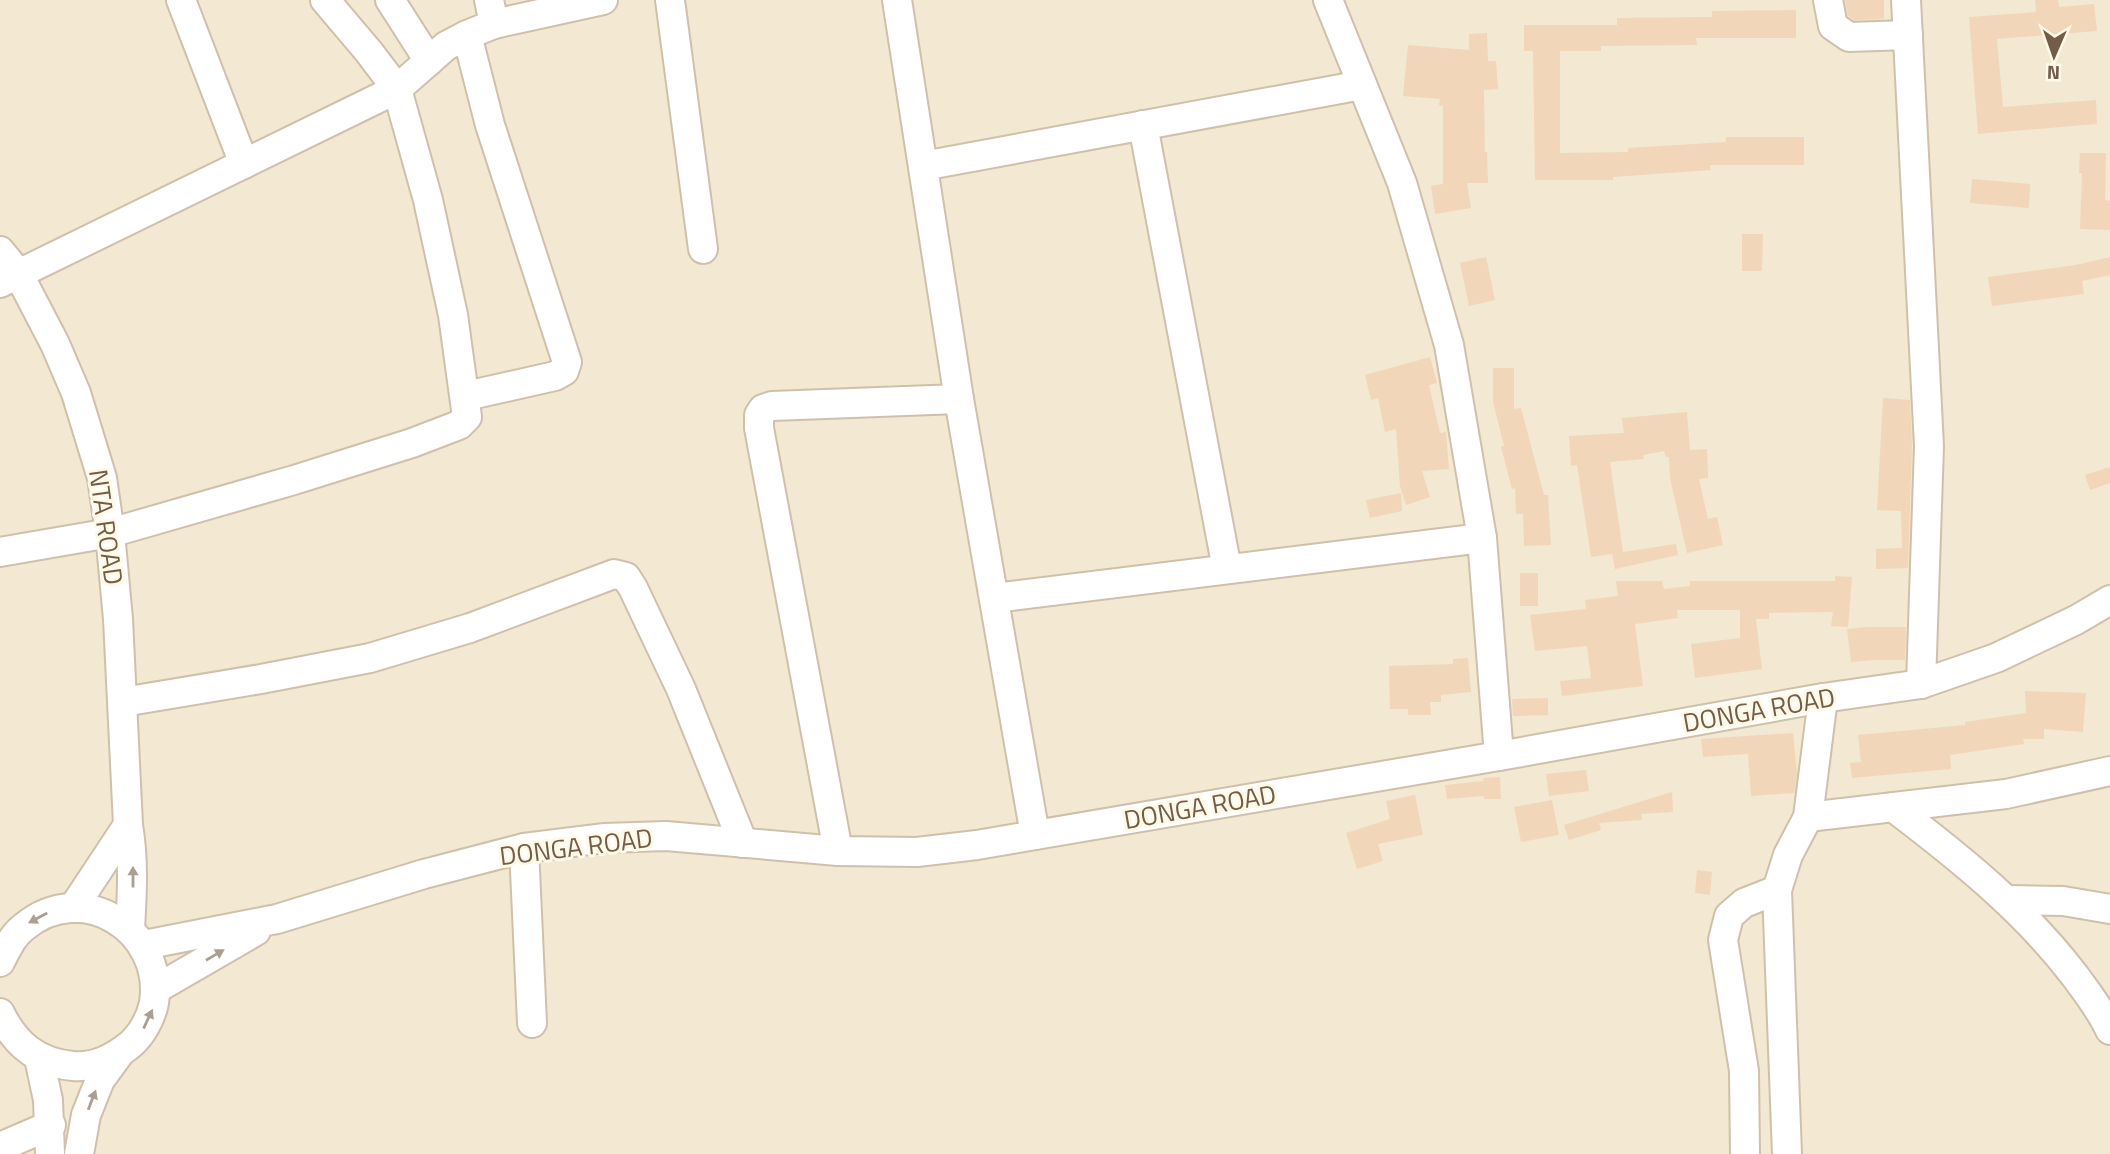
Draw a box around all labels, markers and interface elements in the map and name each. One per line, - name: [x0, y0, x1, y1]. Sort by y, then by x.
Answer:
- north arrow: [2019, 21, 2089, 91]
- text: N: [2046, 59, 2060, 88]
- street label: NTA ROAD: [79, 467, 134, 587]
- street label: DONGA ROAD: [1680, 677, 1838, 742]
- street label: DONGA ROAD: [1121, 774, 1279, 839]
- street label: DONGA ROAD: [497, 818, 655, 875]
- one-way arrow: [127, 866, 139, 888]
- one-way arrow: [28, 912, 48, 924]
- one-way arrow: [205, 949, 225, 961]
- one-way arrow: [142, 1009, 154, 1029]
- one-way arrow: [86, 1090, 97, 1111]

